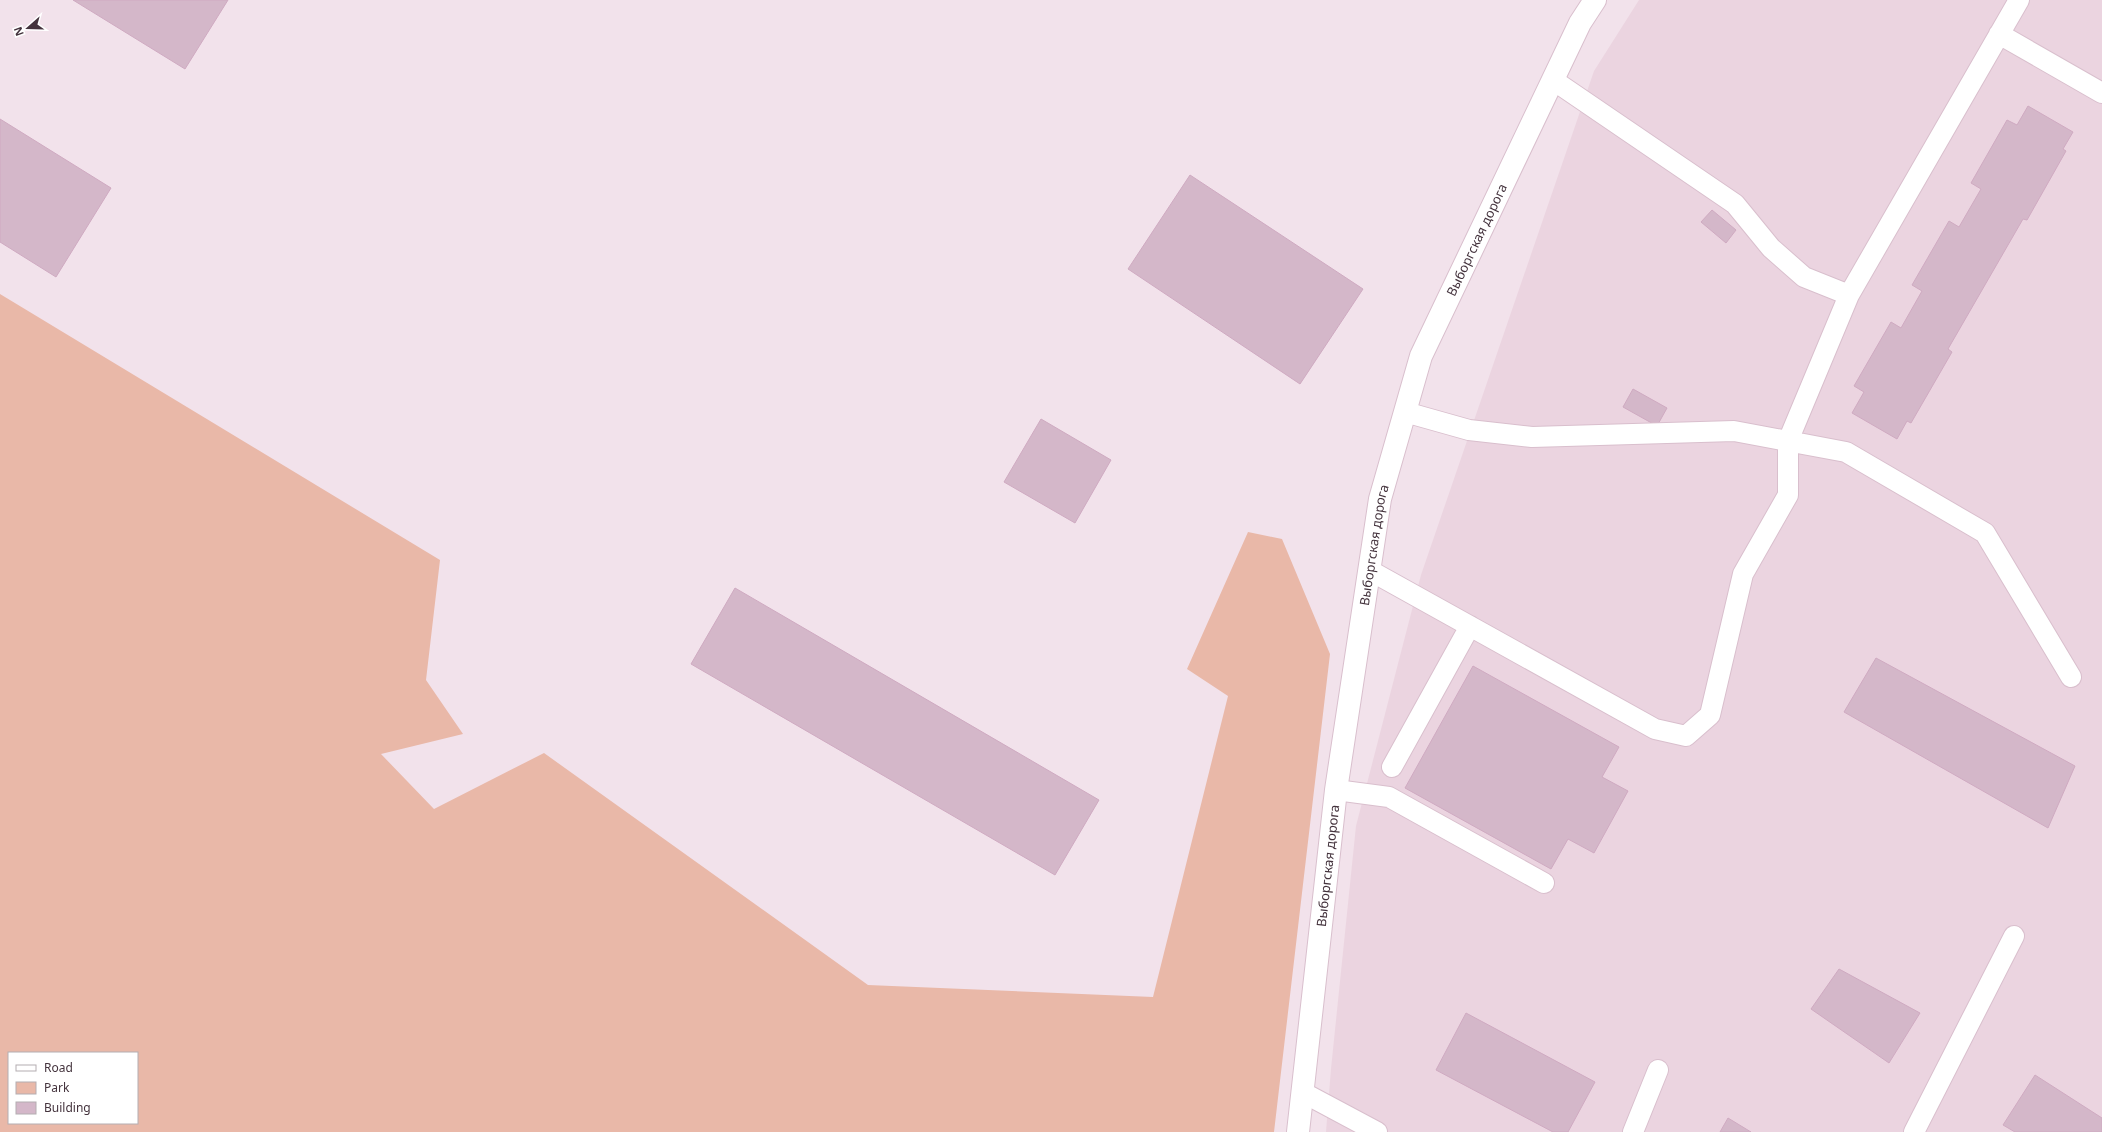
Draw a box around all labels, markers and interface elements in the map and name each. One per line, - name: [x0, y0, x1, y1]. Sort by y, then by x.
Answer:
- north arrow: [8, 8, 48, 48]
- text: N: [10, 25, 27, 38]
- street label: Выборгская дорога: [1442, 180, 1511, 299]
- street label: Выборгская дорога: [1355, 482, 1393, 607]
- street label: Выборгская дорога: [1312, 804, 1343, 928]
- legend: [8, 1052, 138, 1124]
- text: Road: [44, 1059, 73, 1076]
- text: Park: [44, 1079, 70, 1096]
- text: Building: [44, 1099, 91, 1116]

